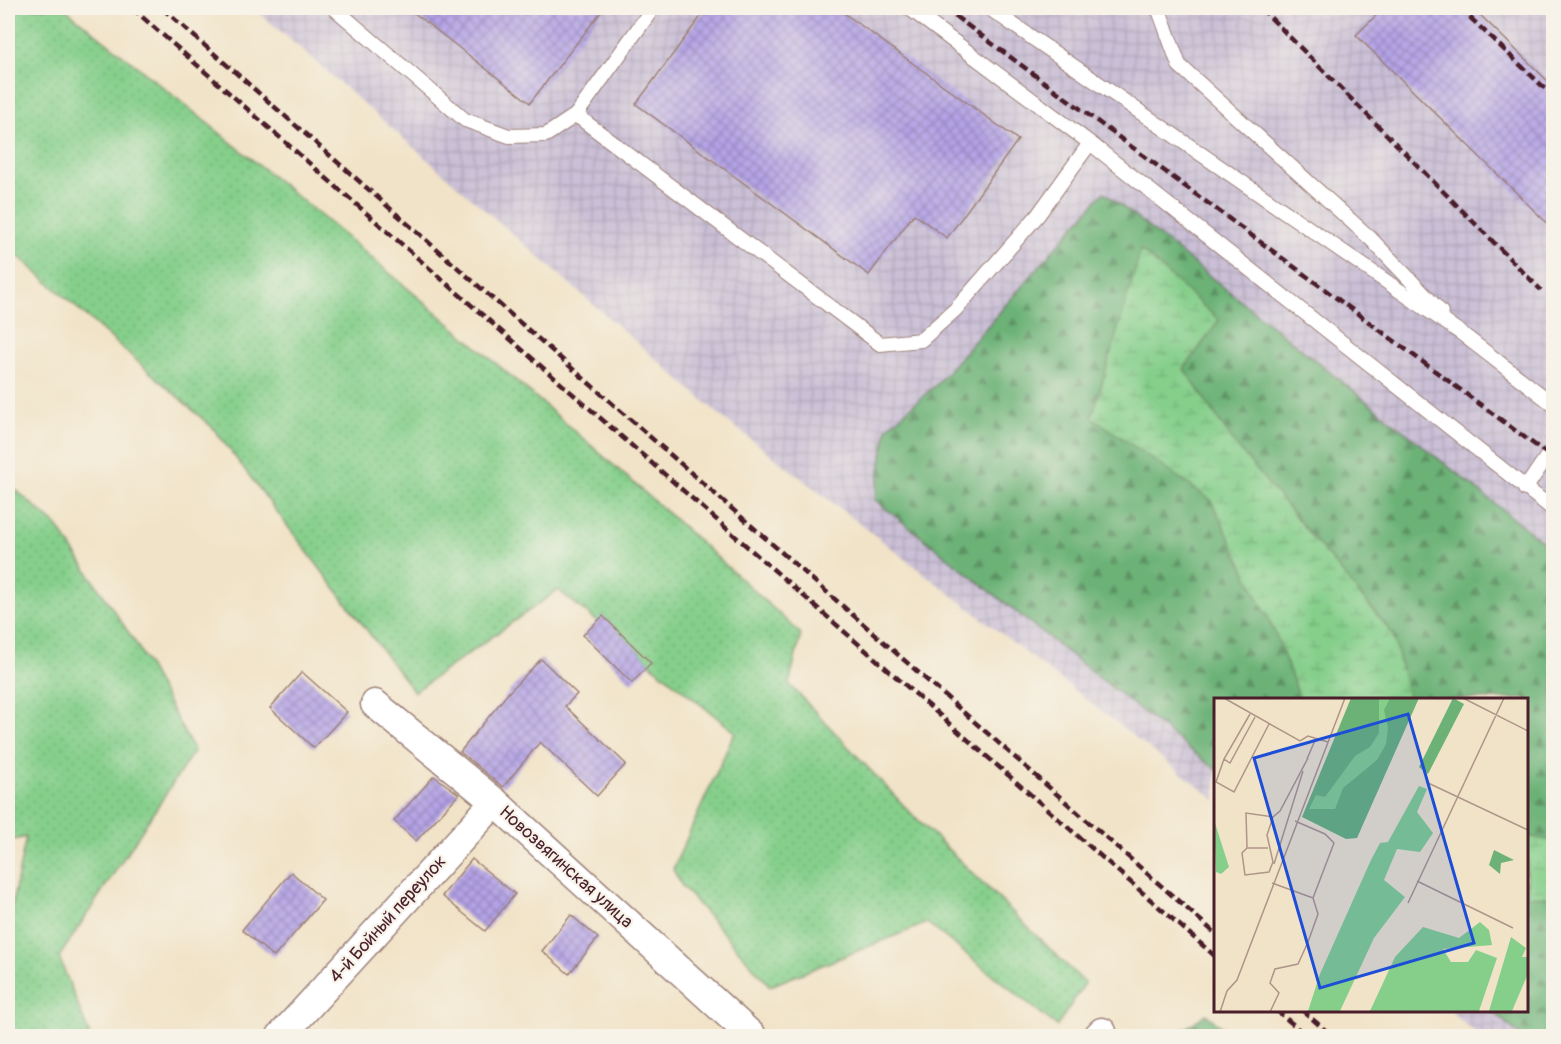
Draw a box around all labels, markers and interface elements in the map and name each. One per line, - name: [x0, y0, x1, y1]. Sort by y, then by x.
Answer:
- inset map: [1214, 698, 1528, 1011]
- street label: Новозвягинская улица: [494, 801, 638, 933]
- street label: 4-й Бойный переулок: [324, 850, 452, 988]

